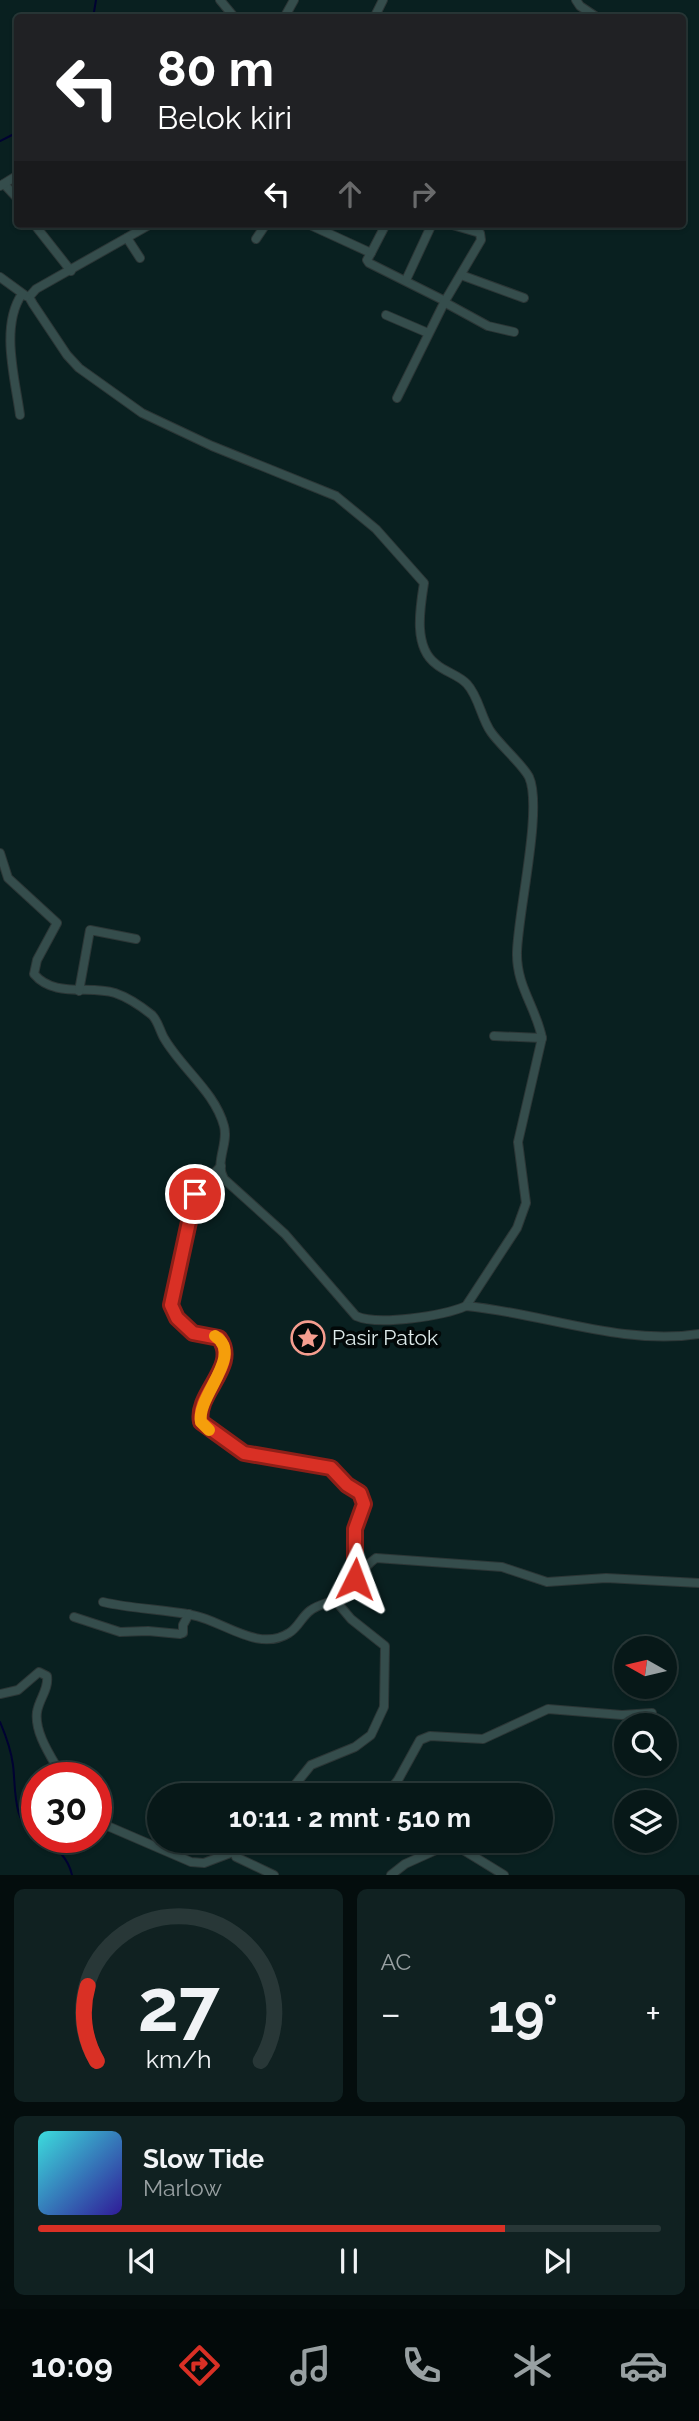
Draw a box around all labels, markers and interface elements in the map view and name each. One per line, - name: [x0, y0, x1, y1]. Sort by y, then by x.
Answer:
- text: 80 m: [157, 40, 274, 97]
- icon: left: [42, 42, 133, 133]
- text: Belok kiri: [157, 99, 292, 136]
- icon: left: [258, 175, 296, 213]
- icon: ahead: [331, 175, 369, 213]
- icon: right: [404, 175, 442, 213]
- pin: [165, 1164, 225, 1224]
- icon: arrive: [176, 1175, 214, 1213]
- place icon: Pasir Patok: [289, 1319, 327, 1357]
- place label: Pasir Patok: [332, 1325, 438, 1350]
- position arrow: [318, 1542, 392, 1616]
- north arrow: [614, 1636, 677, 1699]
- map controls: [614, 1636, 677, 1853]
- button: search: [614, 1713, 677, 1776]
- speed limit sign: 30: [21, 1762, 112, 1853]
- button: layers: [614, 1790, 677, 1853]
- text: 10:11 · 2 mnt · 510 m: [229, 1803, 471, 1833]
- text: AC: [381, 1948, 411, 1975]
- text: 27: [137, 1964, 219, 2049]
- text: 19°: [488, 1983, 558, 2044]
- text: −: [381, 1991, 401, 2036]
- text: +: [645, 1991, 661, 2036]
- text: km/h: [145, 2044, 211, 2074]
- text: Slow Tide: [143, 2144, 264, 2174]
- text: Marlow: [143, 2174, 222, 2201]
- icon: previous: [123, 2242, 161, 2280]
- icon: pause: [330, 2242, 368, 2280]
- icon: next: [538, 2242, 576, 2280]
- icon: directions: [175, 2341, 224, 2390]
- icon: music: [286, 2341, 335, 2390]
- icon: phone: [397, 2341, 446, 2390]
- icon: climate: [508, 2341, 557, 2390]
- icon: car: [619, 2341, 668, 2390]
- text: 10:09: [31, 2347, 113, 2384]

